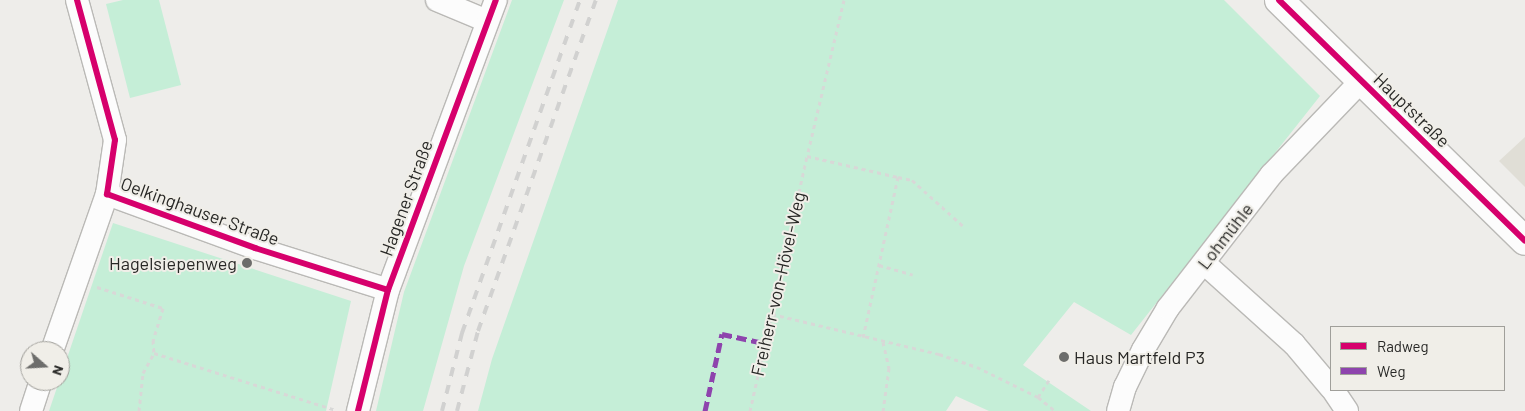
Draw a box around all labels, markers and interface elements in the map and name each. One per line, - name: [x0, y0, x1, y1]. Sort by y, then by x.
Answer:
- street label: Hauptstraße: [1369, 68, 1455, 152]
- street label: Hagener Straße: [375, 137, 437, 259]
- street label: Oelkinghauser Straße: [118, 172, 282, 250]
- street label: Freiherr-von-Hövel-Weg: [746, 190, 810, 378]
- street label: Lohmühle: [1193, 199, 1257, 273]
- place label: Hagelsiepenweg: [109, 252, 237, 274]
- marker: Hagelsiepenweg: [241, 257, 253, 269]
- legend: [1330, 326, 1505, 391]
- text: Radweg: [1377, 337, 1429, 355]
- north arrow: [20, 341, 70, 391]
- place label: Haus Martfeld P3: [1074, 346, 1205, 368]
- marker: Haus Martfeld P3: [1058, 351, 1070, 363]
- text: Weg: [1377, 362, 1405, 380]
- text: N: [49, 364, 68, 378]

